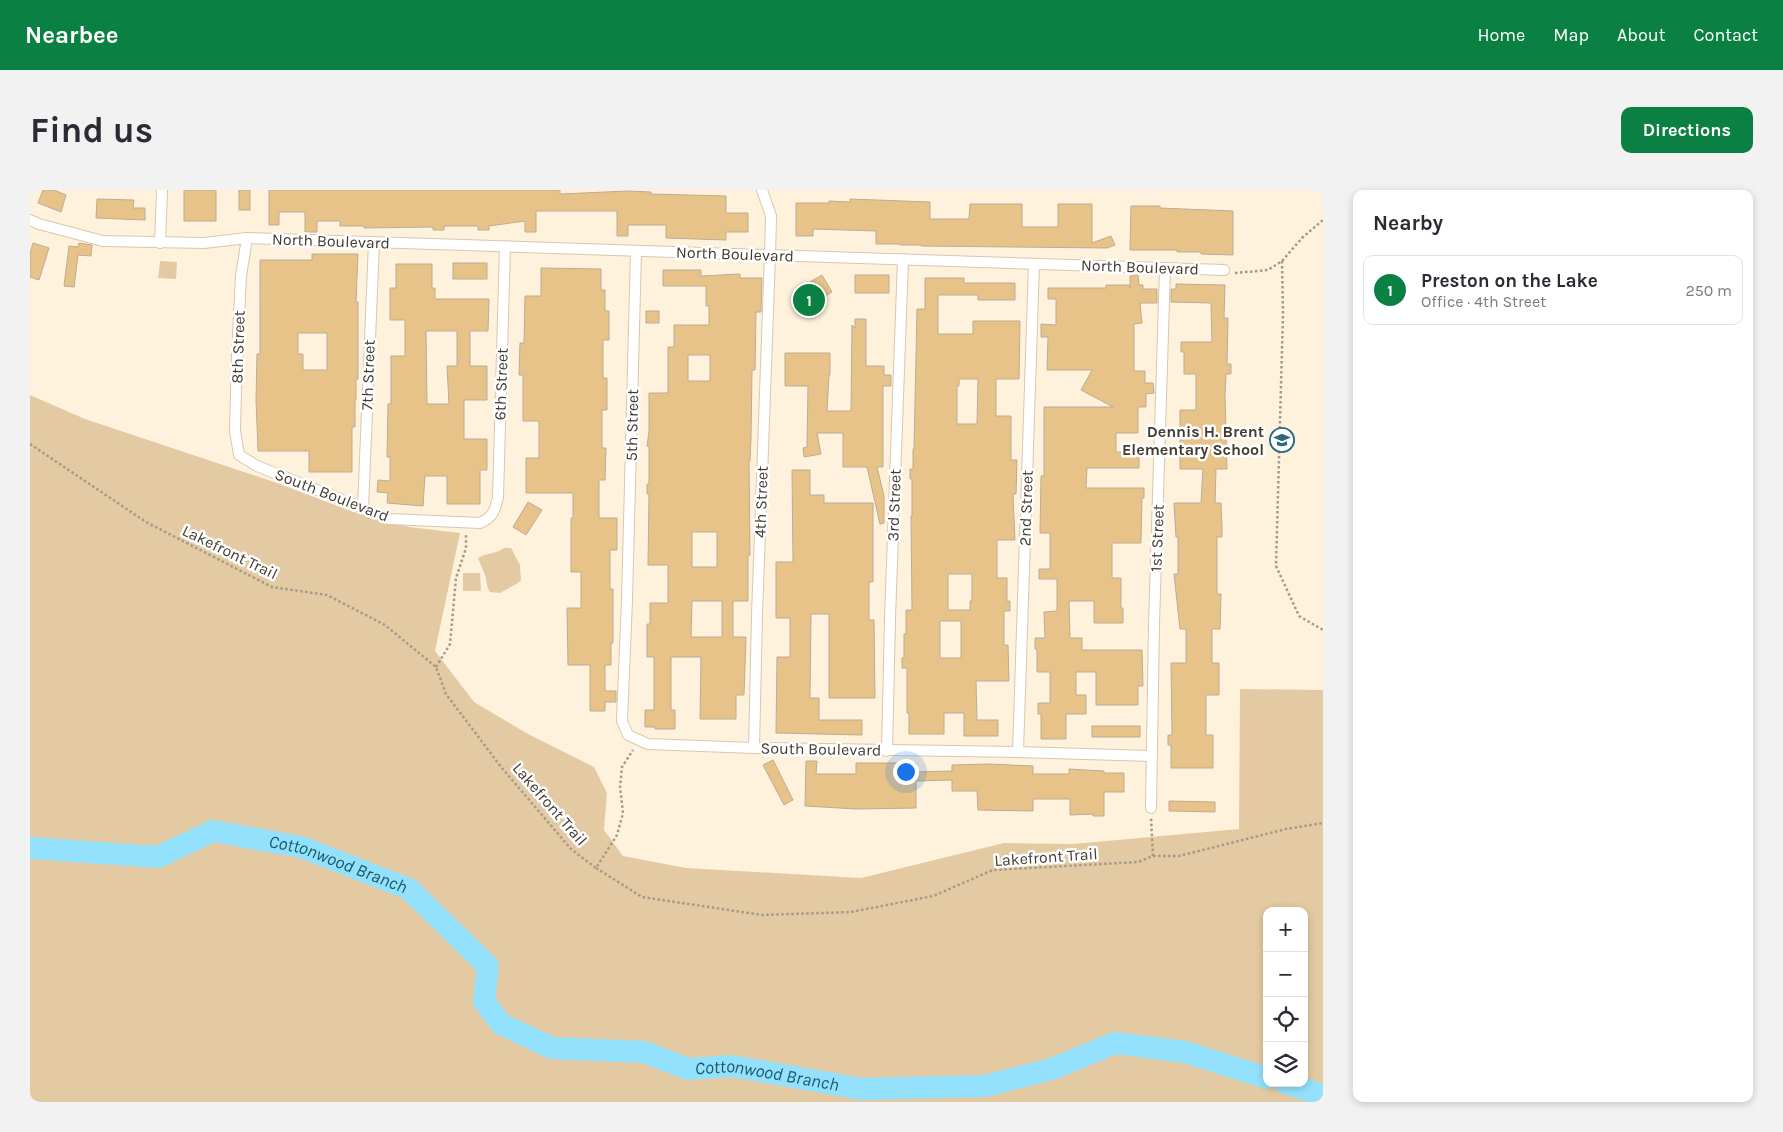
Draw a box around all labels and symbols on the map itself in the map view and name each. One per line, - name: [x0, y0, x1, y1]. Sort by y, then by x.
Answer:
- street label: North Boulevard: [272, 229, 390, 253]
- street label: North Boulevard: [676, 242, 794, 266]
- street label: North Boulevard: [1081, 255, 1199, 279]
- pin: 1: [793, 281, 825, 319]
- street label: 8th Street: [227, 310, 249, 384]
- street label: 7th Street: [357, 339, 379, 411]
- street label: 6th Street: [490, 347, 512, 421]
- street label: 5th Street: [622, 389, 642, 461]
- place label: Dennis H. Brent Elementary School: [1122, 422, 1264, 459]
- school or university icon: Dennis H. Brent Elementary School: [1269, 427, 1295, 453]
- street label: South Boulevard: [272, 464, 392, 526]
- street label: 4th Street: [750, 466, 772, 538]
- street label: 3rd Street: [883, 468, 905, 542]
- street label: 2nd Street: [1015, 470, 1037, 546]
- street label: 1st Street: [1146, 504, 1168, 572]
- street label: Lakefront Trail: [179, 521, 281, 583]
- street label: South Boulevard: [760, 738, 882, 760]
- street label: Lakefront Trail: [509, 759, 591, 849]
- your location: [893, 759, 919, 785]
- water label: Cottonwood Branch: [267, 830, 411, 898]
- street label: Lakefront Trail: [994, 844, 1098, 870]
- water label: Cottonwood Branch: [694, 1055, 841, 1096]

